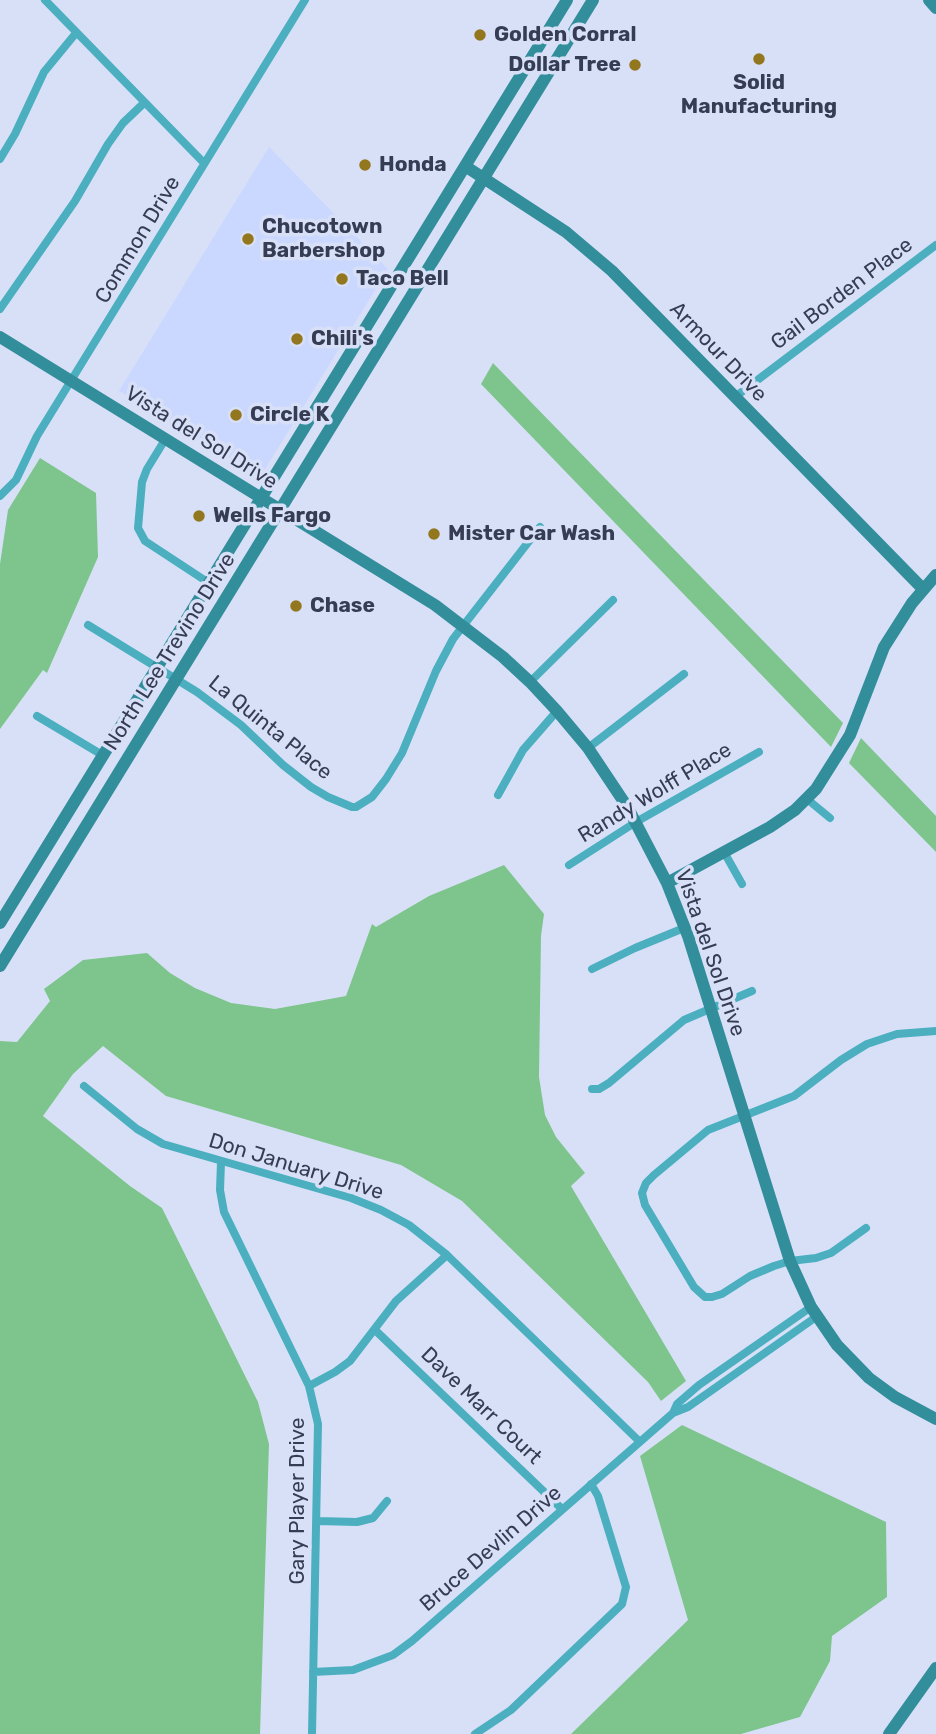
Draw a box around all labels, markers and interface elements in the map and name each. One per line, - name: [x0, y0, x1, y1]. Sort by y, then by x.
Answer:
- place label: Golden Corral: [494, 22, 637, 48]
- marker: Golden Corral: [472, 27, 488, 43]
- marker: Solid Manufacturing: [751, 51, 767, 67]
- place label: Dollar Tree: [508, 52, 621, 78]
- marker: Dollar Tree: [627, 57, 643, 73]
- place label: Solid Manufacturing: [681, 70, 837, 120]
- place label: Honda: [379, 152, 447, 178]
- marker: Honda: [357, 157, 373, 173]
- street label: Common Drive: [90, 172, 186, 308]
- place label: Chucotown Barbershop: [262, 214, 385, 264]
- marker: Chucotown Barbershop: [240, 231, 256, 247]
- street label: Gail Borden Place: [766, 233, 918, 355]
- place label: Taco Bell: [356, 266, 449, 292]
- marker: Taco Bell: [334, 271, 350, 287]
- street label: Armour Drive: [664, 297, 772, 407]
- place label: Chili's: [311, 326, 374, 352]
- marker: Chili's: [289, 331, 305, 347]
- street label: Vista del Sol Drive: [120, 381, 282, 495]
- place label: Circle K: [250, 402, 329, 428]
- marker: Circle K: [228, 407, 244, 423]
- place label: Wells Fargo: [213, 503, 331, 529]
- marker: Wells Fargo: [191, 508, 207, 524]
- place label: Mister Car Wash: [448, 521, 615, 547]
- marker: Mister Car Wash: [426, 526, 442, 542]
- street label: North Lee Trevino Drive: [99, 549, 241, 755]
- place label: Chase: [310, 593, 375, 619]
- marker: Chase: [288, 598, 304, 614]
- street label: La Quinta Place: [203, 671, 337, 785]
- street label: Randy Wolff Place: [574, 737, 736, 849]
- street label: Vista del Sol Drive: [670, 866, 750, 1040]
- street label: Don January Drive: [206, 1128, 386, 1206]
- street label: Dave Marr Court: [415, 1342, 547, 1470]
- street label: Gary Player Drive: [285, 1417, 311, 1585]
- street label: Bruce Devlin Drive: [415, 1481, 567, 1617]

